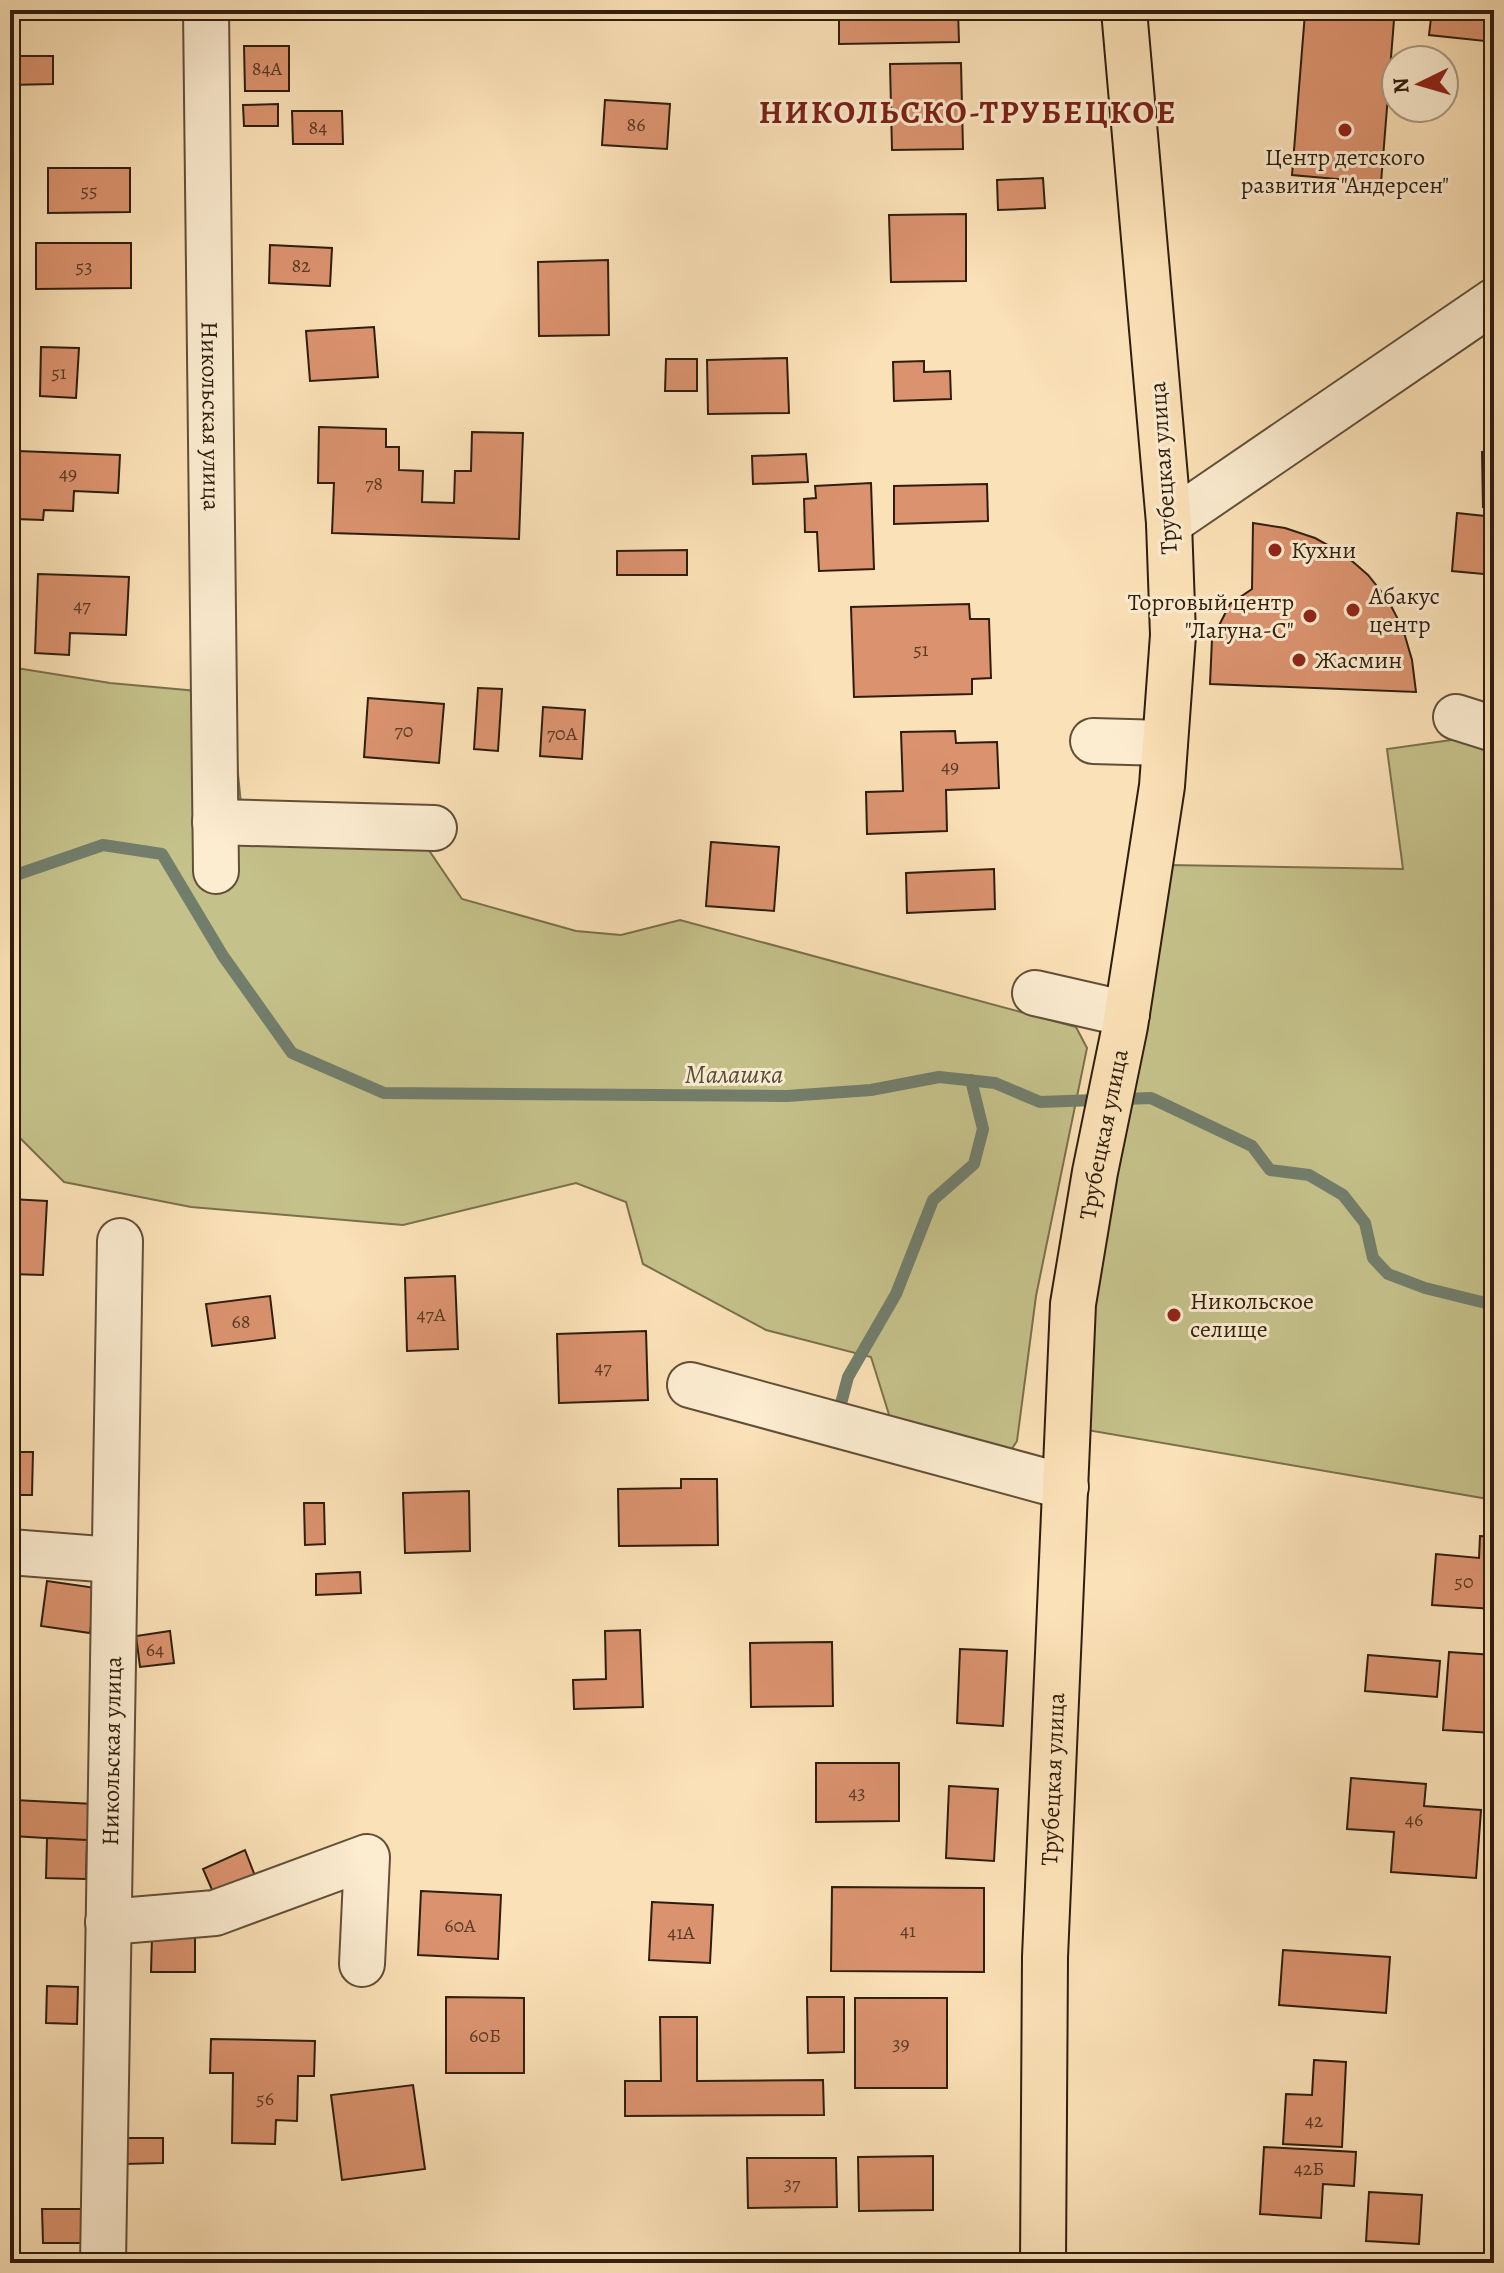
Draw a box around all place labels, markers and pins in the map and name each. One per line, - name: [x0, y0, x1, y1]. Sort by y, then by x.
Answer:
- marker: Центр детского развития "Андерсен": [1336, 121, 1354, 139]
- place label: Центр детского развития "Андерсен": [1241, 141, 1449, 201]
- place label: Кухни: [1291, 534, 1356, 566]
- marker: Кухни: [1266, 541, 1284, 559]
- place label: Абакус центр: [1368, 580, 1440, 640]
- place label: Торговый центр "Лагуна-С": [1128, 586, 1294, 646]
- marker: Абакус центр: [1344, 601, 1362, 619]
- marker: Торговый центр "Лагуна-С": [1301, 607, 1319, 625]
- place label: Жасмин: [1315, 644, 1402, 676]
- marker: Жасмин: [1290, 651, 1308, 669]
- place label: Никольское селище: [1190, 1285, 1314, 1345]
- marker: Никольское селище: [1165, 1306, 1183, 1324]

